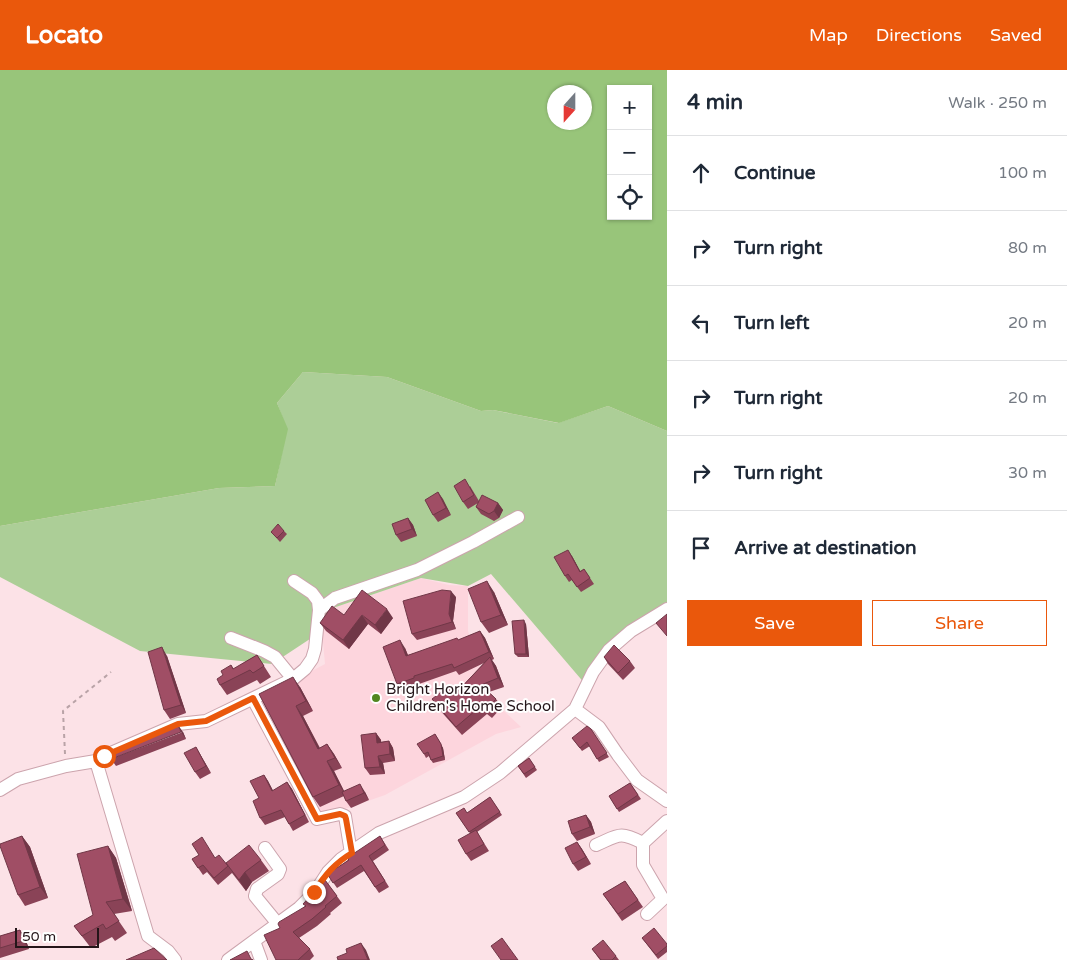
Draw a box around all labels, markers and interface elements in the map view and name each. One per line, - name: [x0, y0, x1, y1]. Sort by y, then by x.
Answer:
- text: Locato: [25, 21, 103, 50]
- text: Map: [809, 24, 848, 46]
- text: Directions: [876, 24, 962, 46]
- text: Saved: [990, 24, 1042, 46]
- north arrow: [547, 85, 592, 130]
- map controls: [607, 85, 652, 220]
- button: +: [607, 85, 652, 130]
- text: 4 min: [687, 90, 743, 115]
- text: Walk · 250 m: [948, 93, 1047, 113]
- button: −: [607, 130, 652, 175]
- icon: ahead: [687, 159, 715, 187]
- text: Continue: [734, 162, 816, 184]
- text: 100 m: [998, 163, 1047, 183]
- button: locate: [607, 175, 652, 220]
- icon: right: [687, 234, 715, 262]
- text: Turn right: [734, 237, 822, 259]
- text: 80 m: [1008, 238, 1047, 258]
- icon: left: [687, 309, 715, 337]
- text: Turn left: [734, 312, 810, 334]
- text: 20 m: [1008, 313, 1047, 333]
- icon: right: [687, 384, 715, 412]
- text: Turn right: [734, 387, 822, 409]
- text: 20 m: [1008, 388, 1047, 408]
- icon: right: [687, 459, 715, 487]
- text: Turn right: [734, 462, 822, 484]
- text: 30 m: [1008, 463, 1047, 483]
- icon: arrive: [687, 534, 715, 562]
- text: Arrive at destination: [734, 537, 917, 559]
- button: Save: [687, 600, 862, 646]
- button: Share: [872, 600, 1047, 646]
- place label: Bright Horizon Children's Home School: [386, 680, 555, 715]
- marker: Bright Horizon Children's Home School: [370, 692, 382, 704]
- route start: [93, 745, 116, 768]
- route end: [303, 881, 326, 904]
- scale bar: [15, 925, 99, 948]
- text: 50 m: [22, 928, 56, 945]

